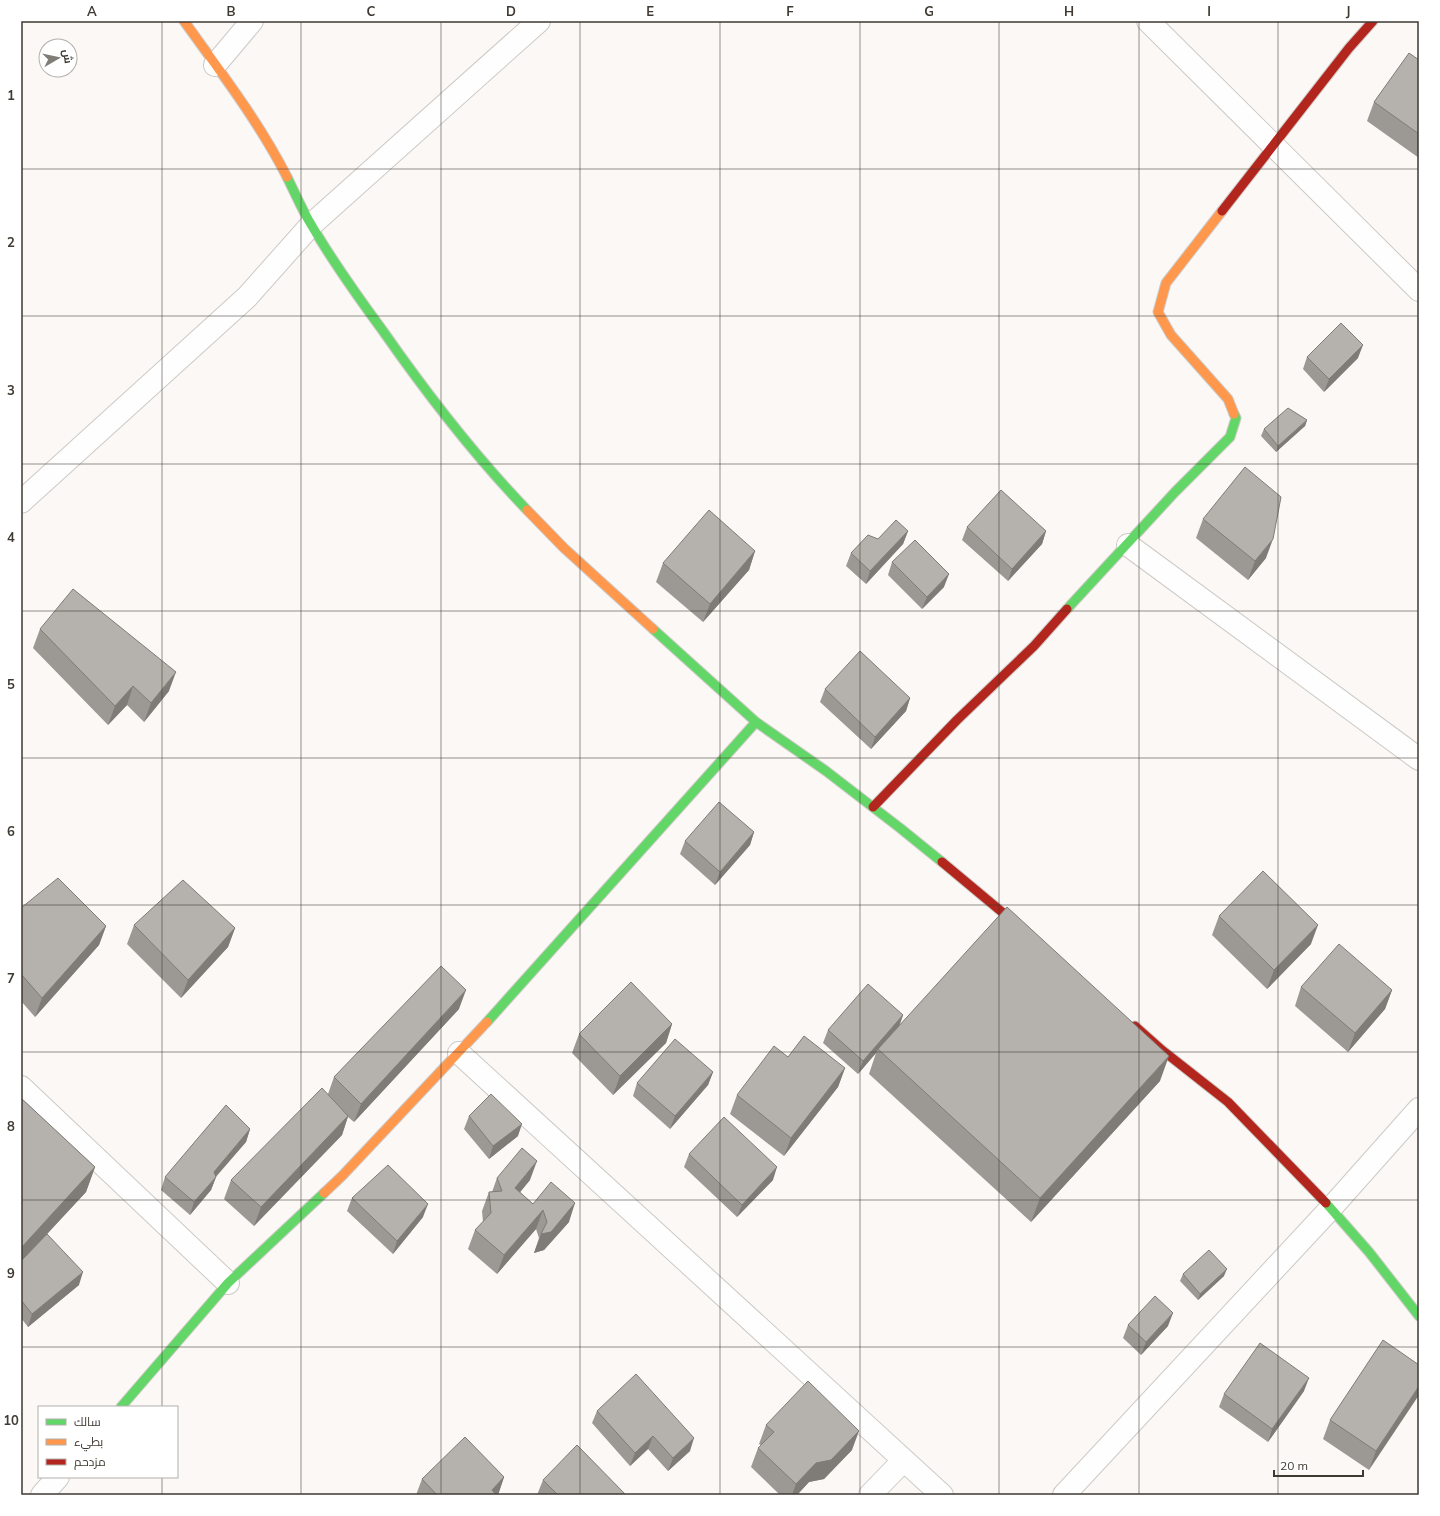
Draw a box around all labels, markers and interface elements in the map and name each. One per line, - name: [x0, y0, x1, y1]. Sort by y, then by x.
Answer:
- text: A: [87, 3, 97, 19]
- text: B: [227, 3, 236, 19]
- text: C: [367, 3, 376, 19]
- text: D: [506, 3, 516, 19]
- text: E: [646, 3, 654, 19]
- text: F: [786, 3, 794, 19]
- text: G: [924, 3, 934, 19]
- text: H: [1064, 3, 1074, 19]
- text: I: [1207, 3, 1211, 19]
- text: J: [1346, 3, 1350, 19]
- north arrow: [38, 38, 78, 78]
- text: ش: [60, 48, 76, 65]
- text: 1: [7, 87, 15, 103]
- text: 2: [7, 234, 15, 250]
- text: 3: [7, 382, 15, 398]
- text: 4: [7, 529, 15, 545]
- text: 5: [7, 676, 15, 692]
- text: 6: [7, 823, 15, 839]
- text: 7: [7, 970, 15, 986]
- text: 8: [7, 1118, 15, 1134]
- text: 9: [7, 1265, 15, 1281]
- legend: [38, 1406, 178, 1478]
- text: 10: [3, 1412, 19, 1428]
- text: سالك: [74, 1414, 101, 1429]
- text: بطيء: [74, 1434, 103, 1452]
- scale bar: [1274, 1452, 1363, 1478]
- text: مزدحم: [74, 1454, 106, 1470]
- text: 20 m: [1280, 1458, 1308, 1473]

